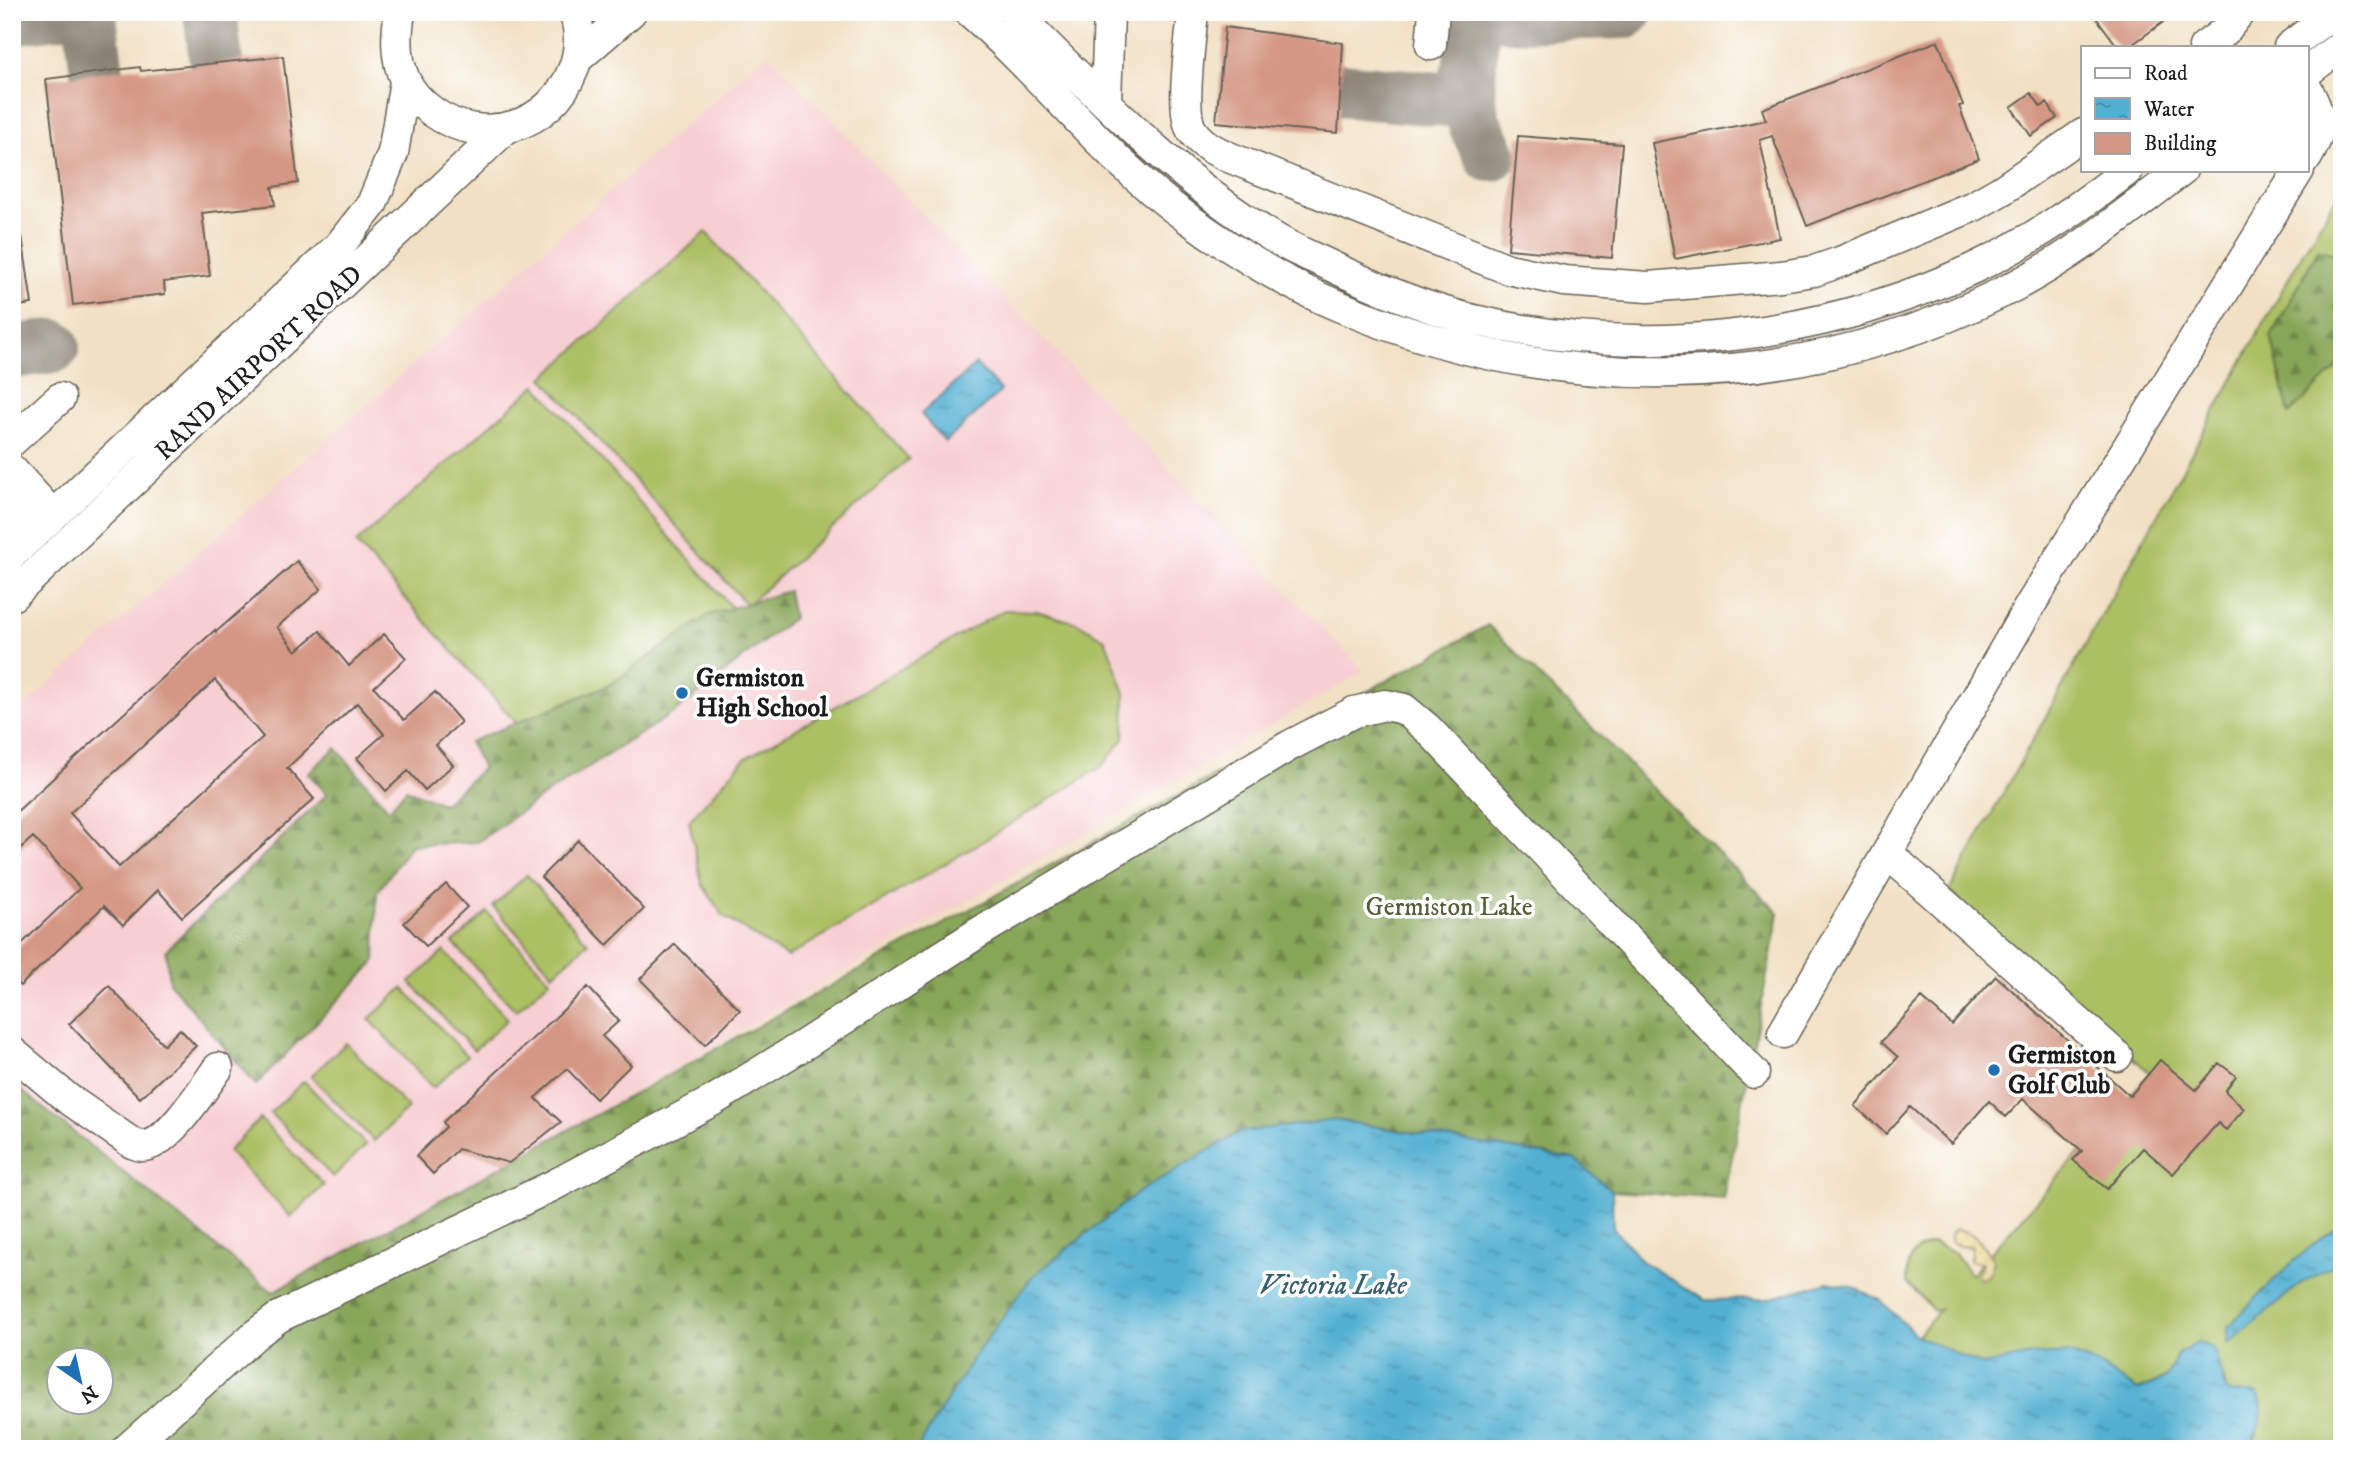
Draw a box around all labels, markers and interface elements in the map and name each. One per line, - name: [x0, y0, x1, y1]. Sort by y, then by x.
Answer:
- legend: [2081, 46, 2308, 172]
- text: Road: [2144, 61, 2188, 87]
- text: Water: [2143, 97, 2194, 123]
- text: Building: [2144, 131, 2217, 157]
- street label: RAND AIRPORT ROAD: [148, 258, 370, 468]
- place label: Germiston High School: [696, 662, 829, 725]
- marker: Germiston High School: [674, 685, 690, 701]
- park label: Germiston Lake: [1366, 891, 1532, 924]
- place label: Germiston Golf Club: [2008, 1039, 2117, 1102]
- marker: Germiston Golf Club: [1986, 1062, 2002, 1078]
- water label: Victoria Lake: [1259, 1268, 1408, 1303]
- north arrow: [46, 1346, 116, 1416]
- text: N: [75, 1380, 102, 1408]

